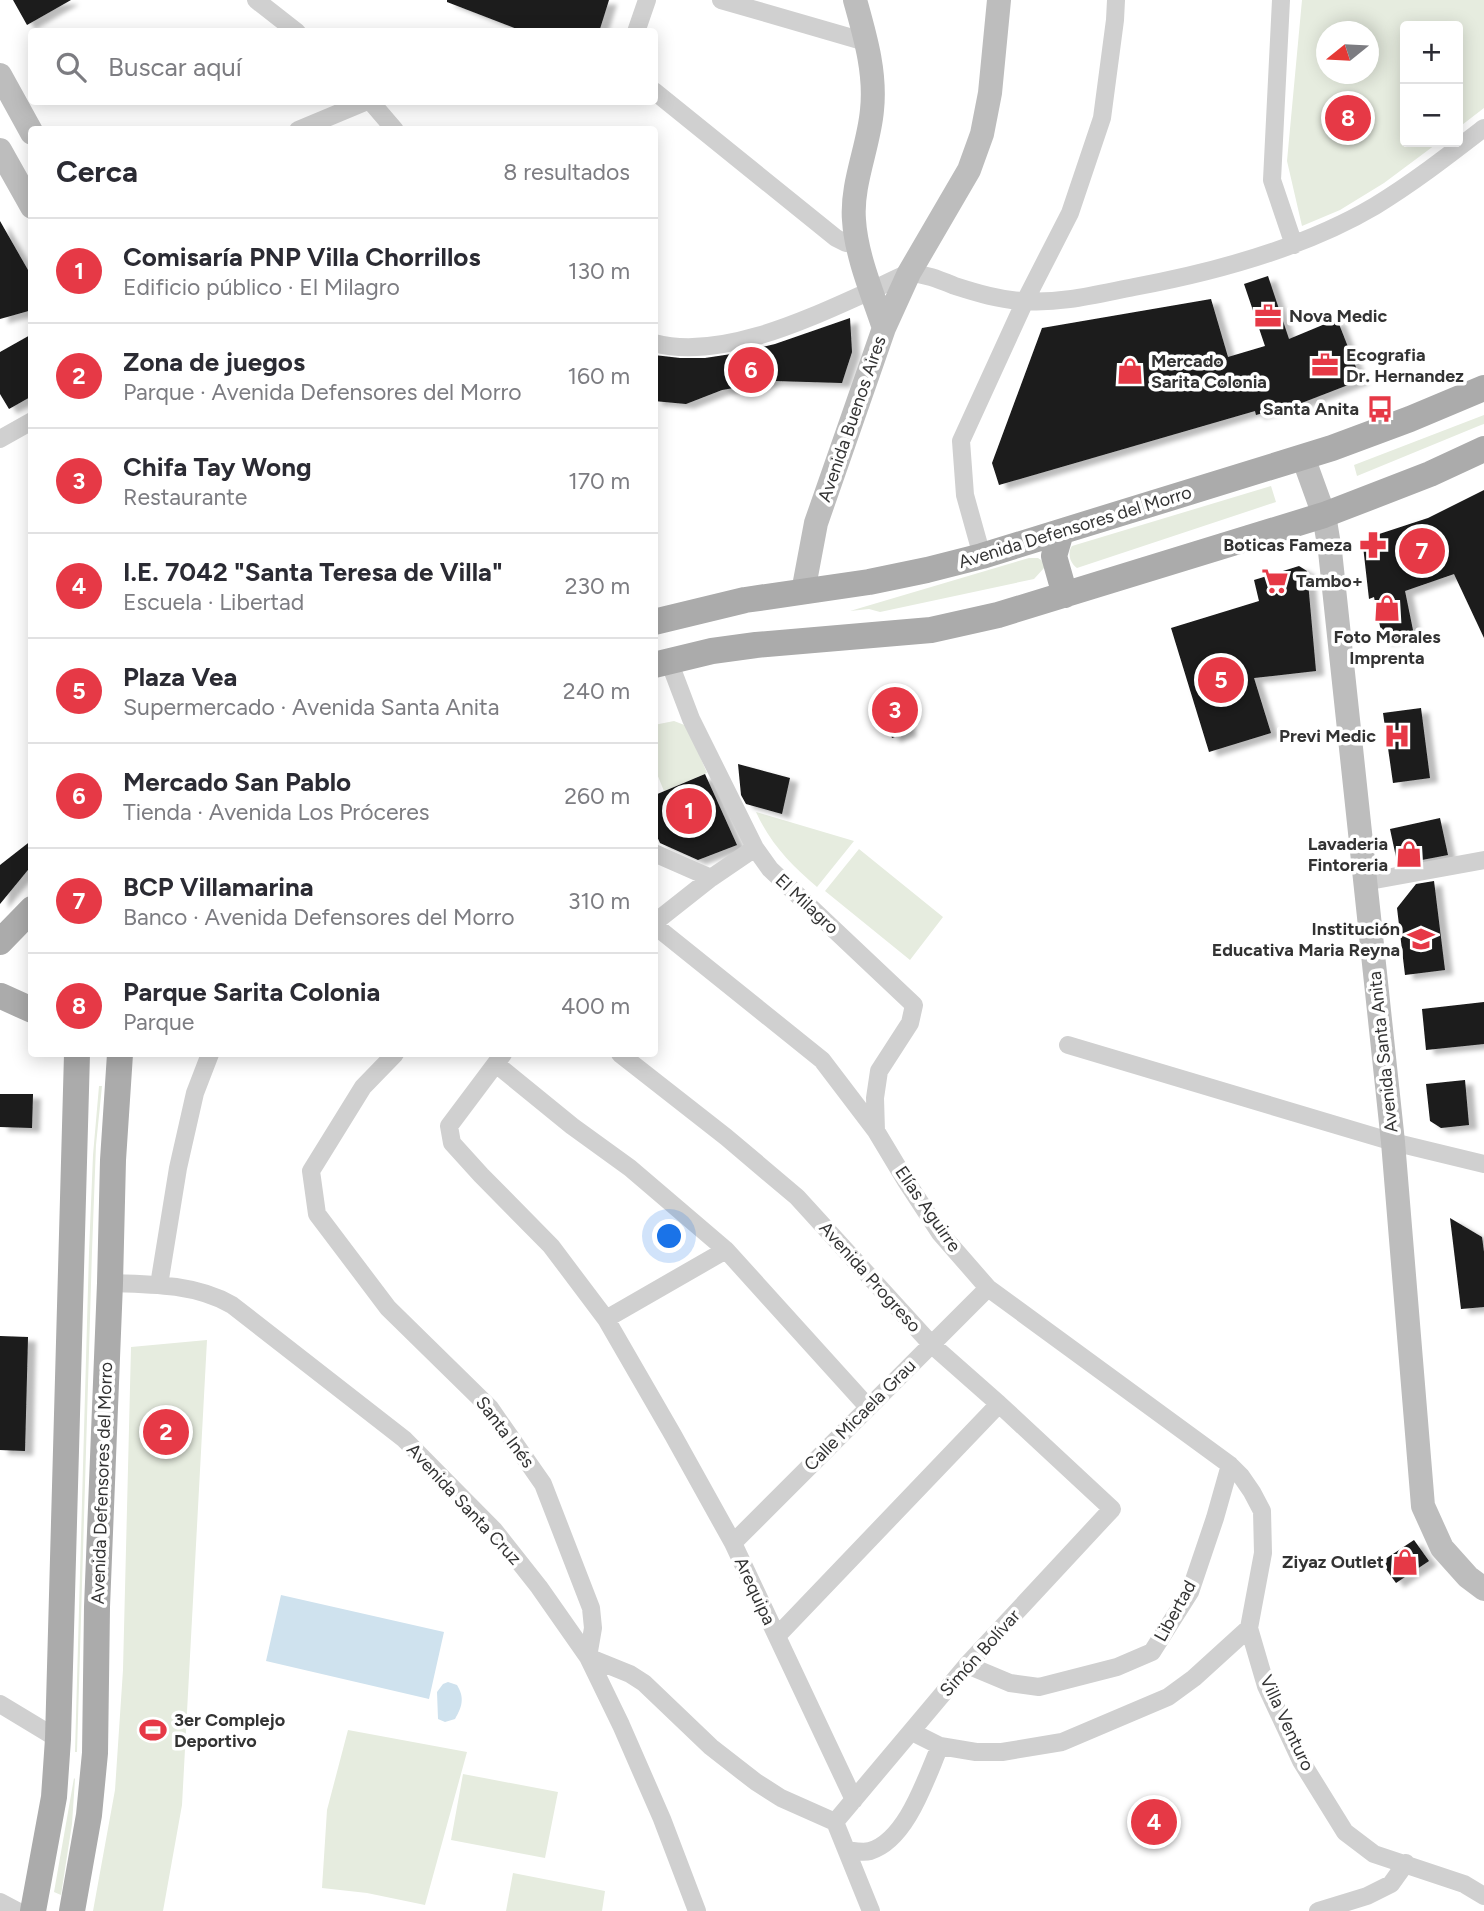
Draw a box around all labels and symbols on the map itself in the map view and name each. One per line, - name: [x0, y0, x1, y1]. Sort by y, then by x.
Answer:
- north arrow: [1316, 21, 1379, 84]
- pin: 8: [1325, 92, 1371, 144]
- office icon: Nova Medic: [1253, 301, 1283, 331]
- place label: Nova Medic: [1289, 305, 1387, 327]
- street label: Avenida Buenos Aires: [813, 333, 891, 505]
- pin: 6: [728, 344, 774, 396]
- place label: Ecografia Dr. Hernandez: [1346, 344, 1464, 387]
- place label: Mercado Sarita Colonia: [1151, 350, 1267, 393]
- office icon: Ecografia Dr. Hernandez: [1310, 350, 1340, 380]
- shop icon: Mercado Sarita Colonia: [1115, 356, 1145, 386]
- bus stop icon: Santa Anita: [1365, 394, 1395, 424]
- place label: Santa Anita: [1263, 398, 1359, 420]
- street label: Avenida Defensores del Morro: [956, 481, 1194, 573]
- pin: 7: [1399, 525, 1445, 577]
- pharmacy icon: Boticas Fameza: [1358, 530, 1388, 560]
- place label: Boticas Fameza: [1223, 534, 1352, 556]
- supermarket icon: Tambo+: [1260, 566, 1290, 596]
- place label: Tambo+: [1296, 570, 1363, 592]
- shop icon: Foto Morales Imprenta: [1372, 593, 1402, 623]
- place label: Foto Morales Imprenta: [1333, 626, 1441, 669]
- pin: 5: [1198, 654, 1244, 706]
- pin: 3: [872, 684, 918, 736]
- hospital icon: Previ Medic: [1382, 721, 1412, 751]
- place label: Previ Medic: [1279, 725, 1376, 747]
- pin: 1: [666, 785, 712, 837]
- place label: Lavaderia Fintoreria: [1308, 833, 1388, 876]
- shop icon: Lavaderia Fintoreria: [1394, 839, 1424, 869]
- street label: El Milagro: [771, 869, 843, 939]
- place label: Institución Educativa Maria Reyna: [1212, 918, 1400, 961]
- school or university icon: Institución Educativa Maria Reyna: [1406, 924, 1436, 954]
- street label: Avenida Santa Anita: [1364, 970, 1402, 1134]
- street label: Elías Aguirre: [890, 1162, 966, 1256]
- street label: Avenida Progreso: [814, 1217, 926, 1337]
- your location: [652, 1219, 686, 1253]
- street label: Calle Micaela Grau: [800, 1355, 920, 1475]
- street label: Avenida Defensores del Morro: [87, 1361, 117, 1605]
- street label: Santa Inés: [471, 1392, 539, 1472]
- pin: 2: [143, 1406, 189, 1458]
- street label: Avenida Santa Cruz: [402, 1439, 526, 1569]
- shop icon: Ziyaz Outlet: [1390, 1547, 1420, 1577]
- place label: Ziyaz Outlet: [1282, 1551, 1384, 1573]
- street label: Arequipa: [730, 1553, 780, 1629]
- street label: Libertad: [1149, 1577, 1201, 1645]
- street label: Simón Bolívar: [935, 1605, 1025, 1701]
- street label: Villa Venturo: [1255, 1672, 1319, 1774]
- place label: 3er Complejo Deportivo: [174, 1709, 285, 1752]
- sports icon: 3er Complejo Deportivo: [138, 1715, 168, 1745]
- pin: 4: [1131, 1796, 1177, 1848]

